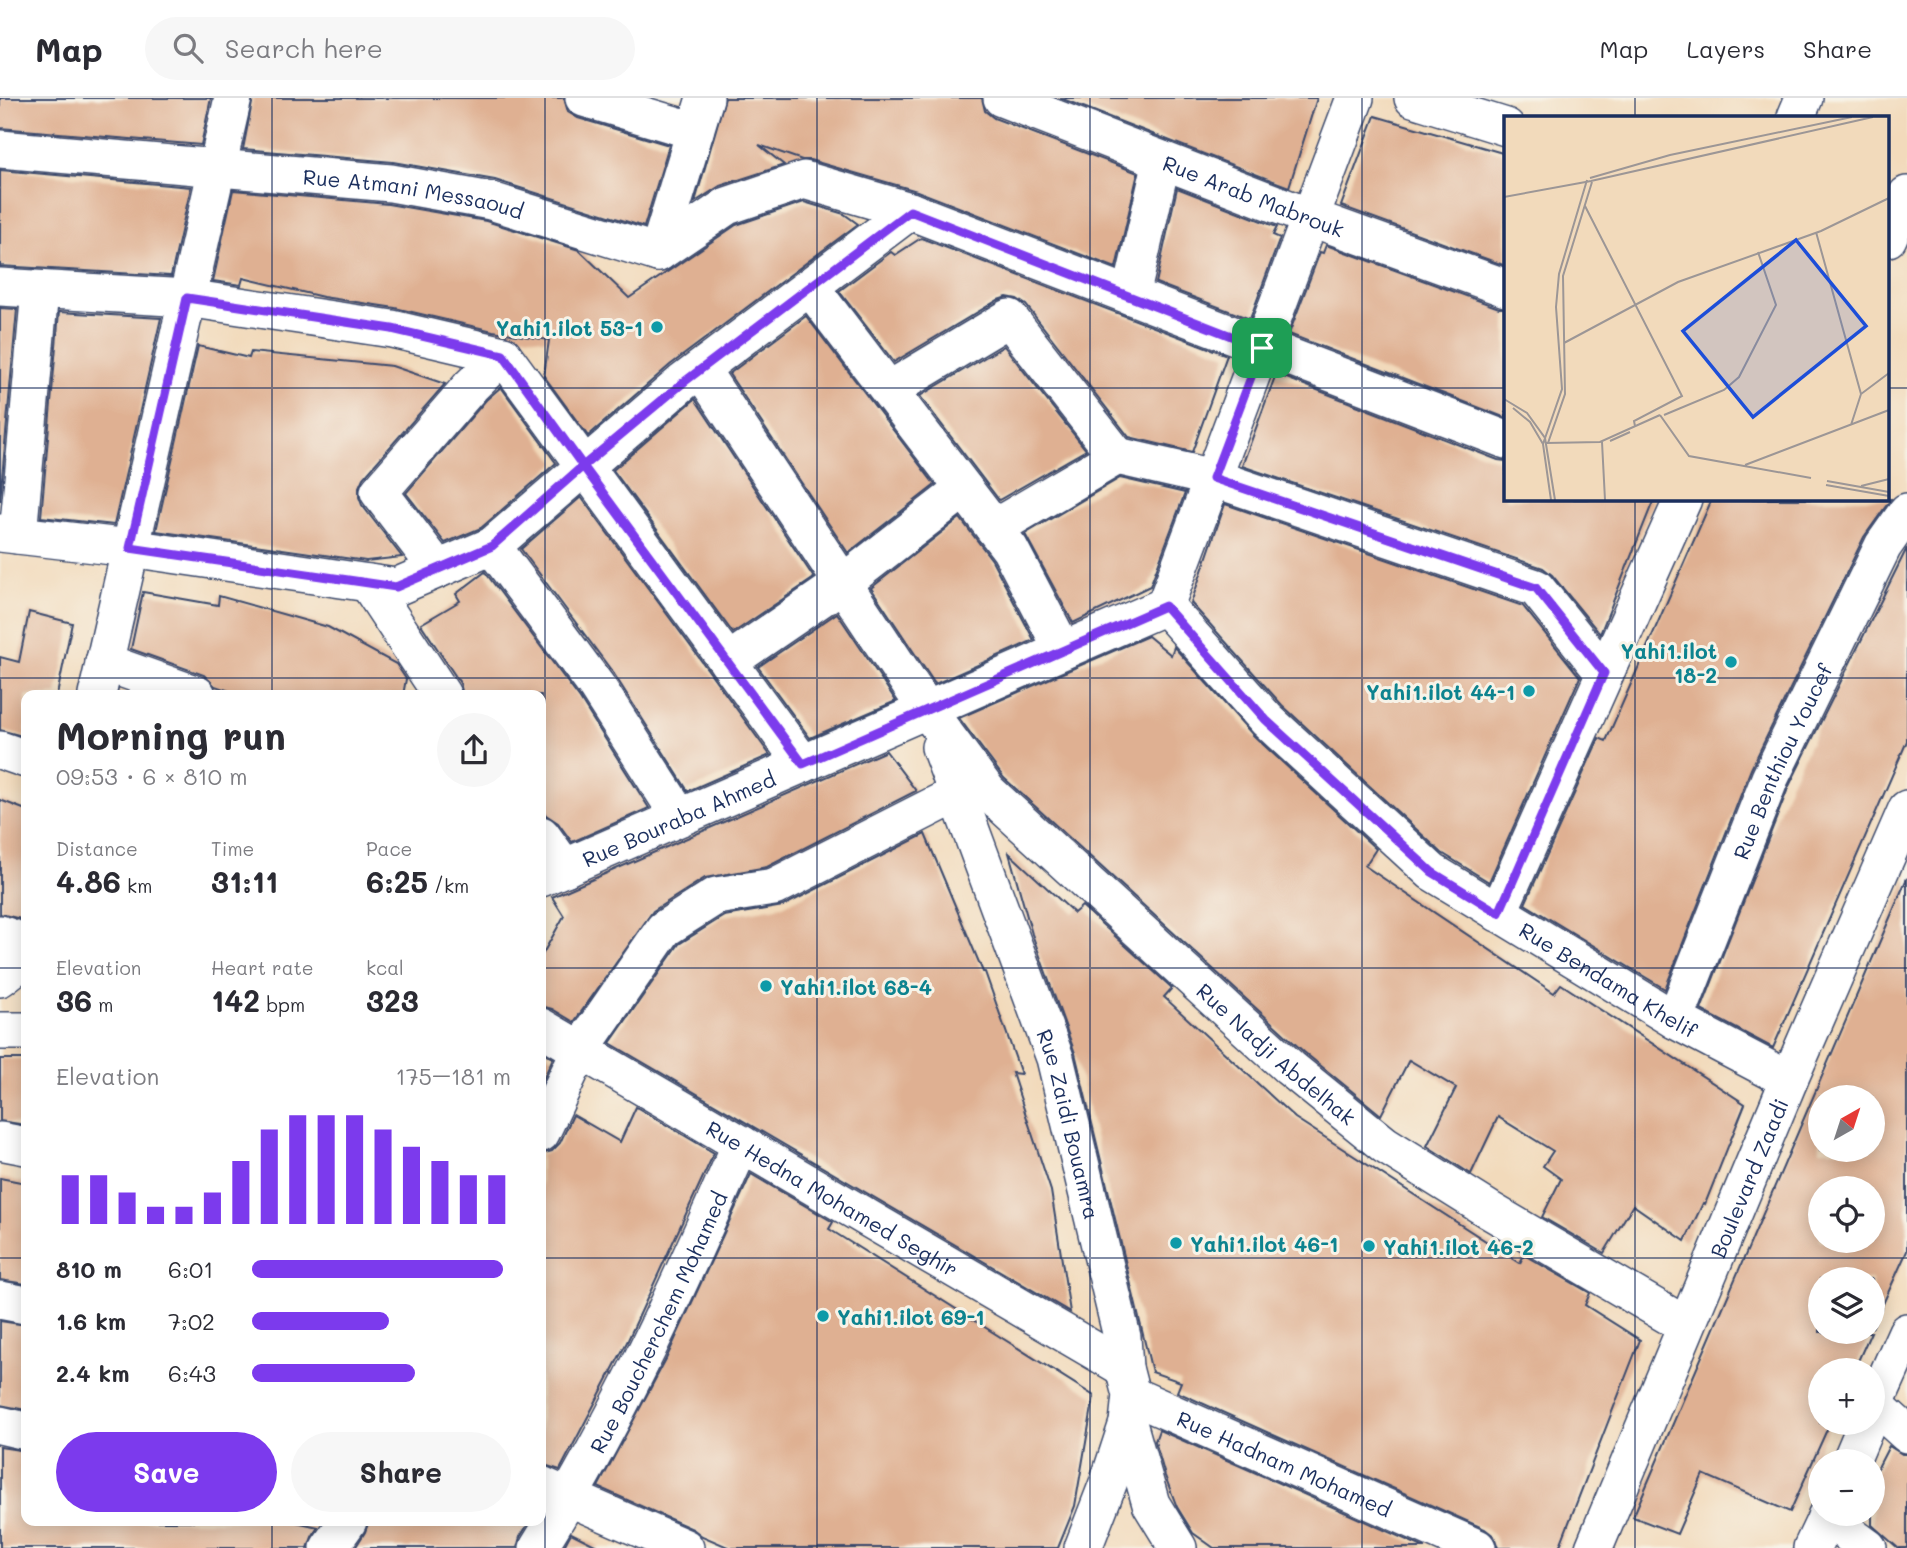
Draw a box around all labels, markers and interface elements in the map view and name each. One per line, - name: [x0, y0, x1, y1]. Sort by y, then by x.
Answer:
- search box: [145, 17, 635, 80]
- text: Map: [35, 27, 103, 70]
- icon: search: [169, 29, 207, 67]
- text: Search here: [225, 31, 383, 65]
- text: Map: [1600, 33, 1648, 64]
- text: Layers: [1686, 33, 1765, 64]
- text: Share: [1803, 33, 1872, 64]
- inset map: [1504, 116, 1890, 500]
- street label: Rue Arab Mabrouk: [1159, 148, 1348, 242]
- street label: Rue Atmani Messaoud: [302, 162, 527, 224]
- place label: Yahi1.ilot 53-1: [496, 314, 643, 341]
- pin: [1232, 318, 1292, 378]
- marker: Yahi1.ilot 53-1: [649, 319, 665, 335]
- icon: arrive: [1243, 329, 1281, 367]
- place label: Yahi1.ilot 18-2: [1620, 637, 1717, 688]
- marker: Yahi1.ilot 18-2: [1723, 654, 1739, 670]
- street label: Rue Benthiou Youcef: [1726, 658, 1838, 863]
- place label: Yahi1.ilot 44-1: [1366, 678, 1515, 705]
- marker: Yahi1.ilot 44-1: [1521, 683, 1537, 699]
- text: Morning run: [56, 710, 286, 760]
- button: share: [437, 713, 511, 787]
- text: 09:53 · 6 × 810 m: [56, 761, 248, 791]
- street label: Rue Bouraba Ahmed: [578, 764, 779, 872]
- text: Distance: [56, 836, 138, 861]
- text: Time: [211, 836, 254, 861]
- text: Pace: [366, 836, 412, 861]
- text: 4.86: [56, 861, 121, 901]
- text: 31:11: [211, 861, 278, 901]
- text: 6:25: [366, 861, 428, 901]
- text: km: [121, 873, 152, 898]
- text: /km: [428, 873, 469, 898]
- street label: Rue Bendama Khelif: [1515, 915, 1703, 1043]
- text: Elevation: [56, 955, 141, 980]
- text: Heart rate: [211, 955, 314, 980]
- text: kcal: [366, 955, 404, 980]
- place label: Yahi1.ilot 68-4: [780, 973, 932, 1000]
- street label: Rue Nadji Abdelhak: [1192, 977, 1362, 1130]
- marker: Yahi1.ilot 68-4: [758, 978, 774, 994]
- text: 36: [56, 980, 92, 1020]
- text: 142: [211, 980, 260, 1020]
- text: 323: [366, 980, 419, 1020]
- text: m: [92, 992, 113, 1017]
- text: bpm: [260, 992, 305, 1017]
- street label: Rue Zaidi Bouamra: [1032, 1025, 1107, 1222]
- text: Elevation: [56, 1061, 159, 1091]
- text: 175–181 m: [396, 1061, 511, 1091]
- north arrow: [1808, 1085, 1885, 1162]
- map controls: [1808, 1085, 1885, 1526]
- street label: Boulevard Zaadi: [1703, 1094, 1793, 1262]
- street label: Rue Hedna Mohamed Seghir: [702, 1113, 964, 1282]
- button: locate: [1808, 1176, 1885, 1253]
- street label: Rue Boucherchem Mohamed: [583, 1187, 732, 1457]
- place label: Yahi1.ilot 46-1: [1190, 1230, 1338, 1257]
- place label: Yahi1.ilot 46-2: [1383, 1233, 1534, 1260]
- marker: Yahi1.ilot 46-1: [1168, 1235, 1184, 1251]
- marker: Yahi1.ilot 46-2: [1361, 1238, 1377, 1254]
- text: 810 m: [56, 1254, 122, 1284]
- text: 6:01: [168, 1254, 214, 1284]
- button: layers: [1808, 1267, 1885, 1344]
- place label: Yahi1.ilot 69-1: [837, 1303, 985, 1330]
- text: 1.6 km: [56, 1306, 126, 1336]
- text: 7:02: [168, 1306, 215, 1336]
- marker: Yahi1.ilot 69-1: [815, 1308, 831, 1324]
- text: 2.4 km: [56, 1358, 129, 1388]
- text: 6:43: [168, 1358, 216, 1388]
- button: +: [1808, 1358, 1885, 1435]
- street label: Rue Hadnam Mohamed: [1173, 1404, 1396, 1522]
- button: Save: [56, 1432, 277, 1512]
- button: Share: [291, 1432, 511, 1512]
- button: −: [1808, 1449, 1885, 1526]

